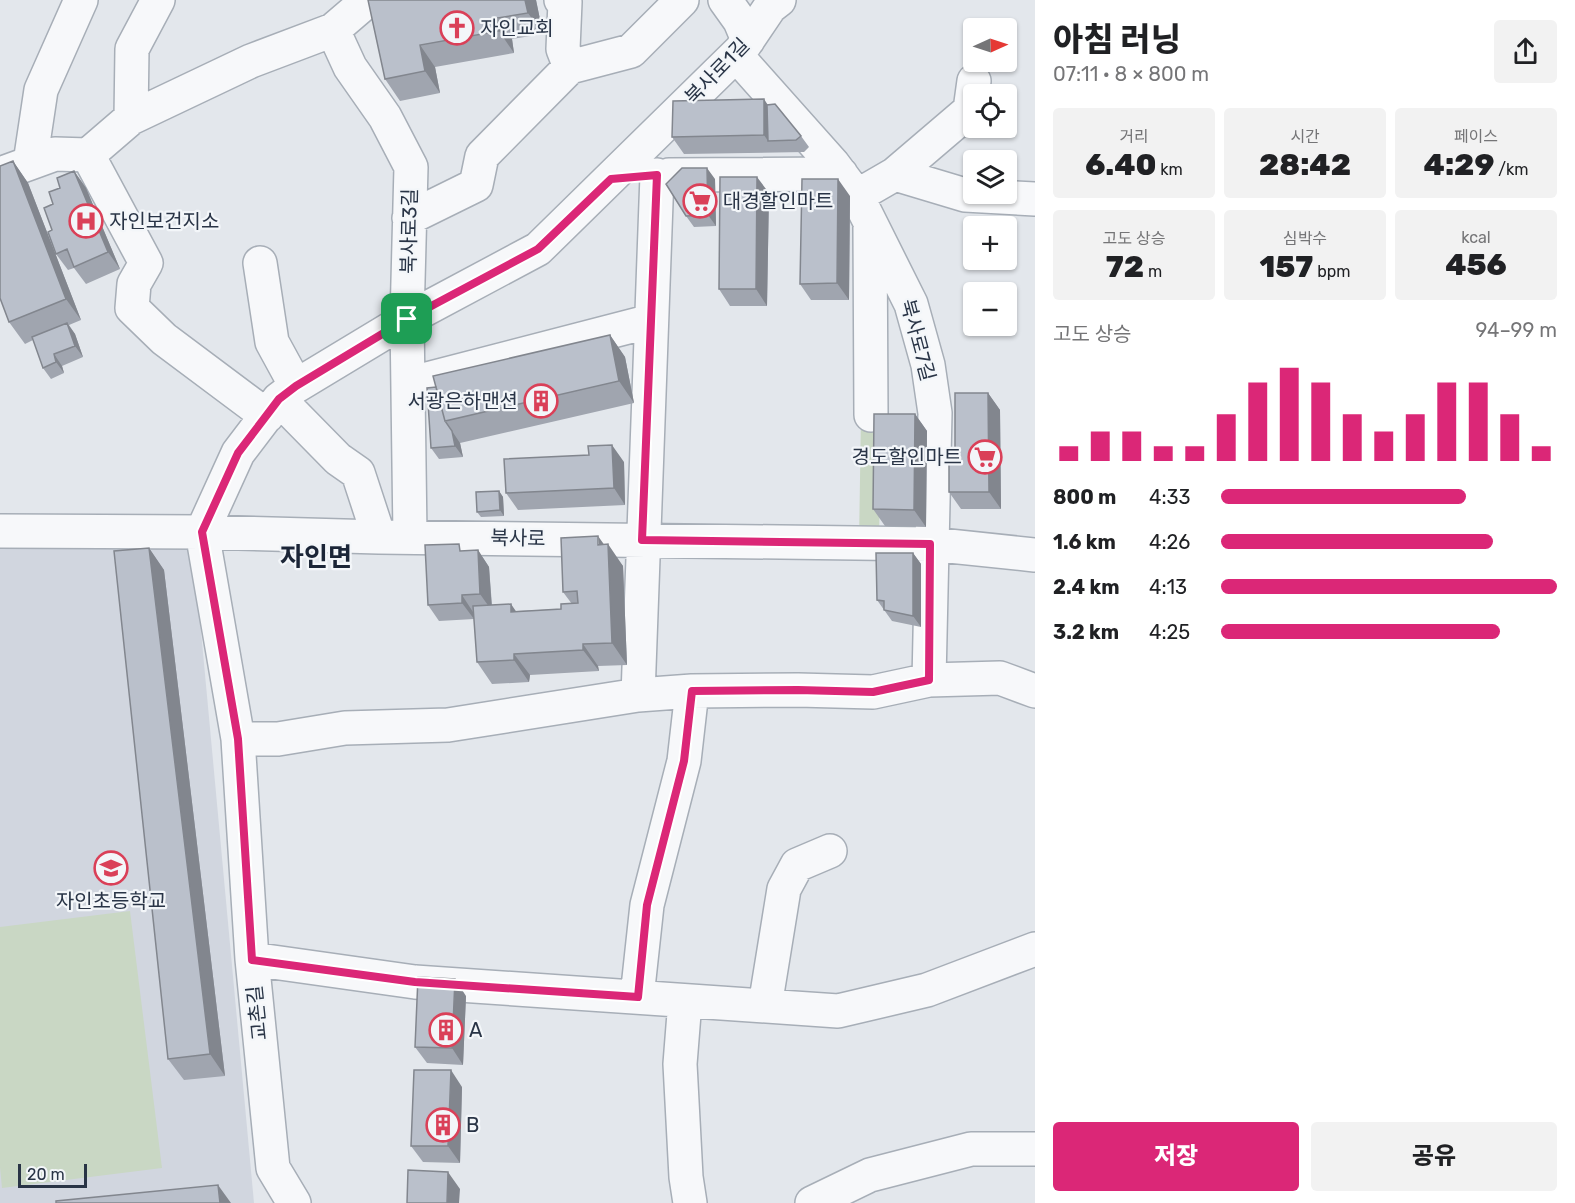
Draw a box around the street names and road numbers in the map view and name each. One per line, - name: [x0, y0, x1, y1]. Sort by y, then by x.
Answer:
- street label: 북사로1길: [680, 33, 754, 109]
- street label: 북사로3길: [396, 188, 422, 274]
- street label: 북사로7길: [896, 296, 940, 384]
- street label: 북사로: [490, 526, 546, 550]
- street label: 교촌길: [242, 984, 272, 1042]

